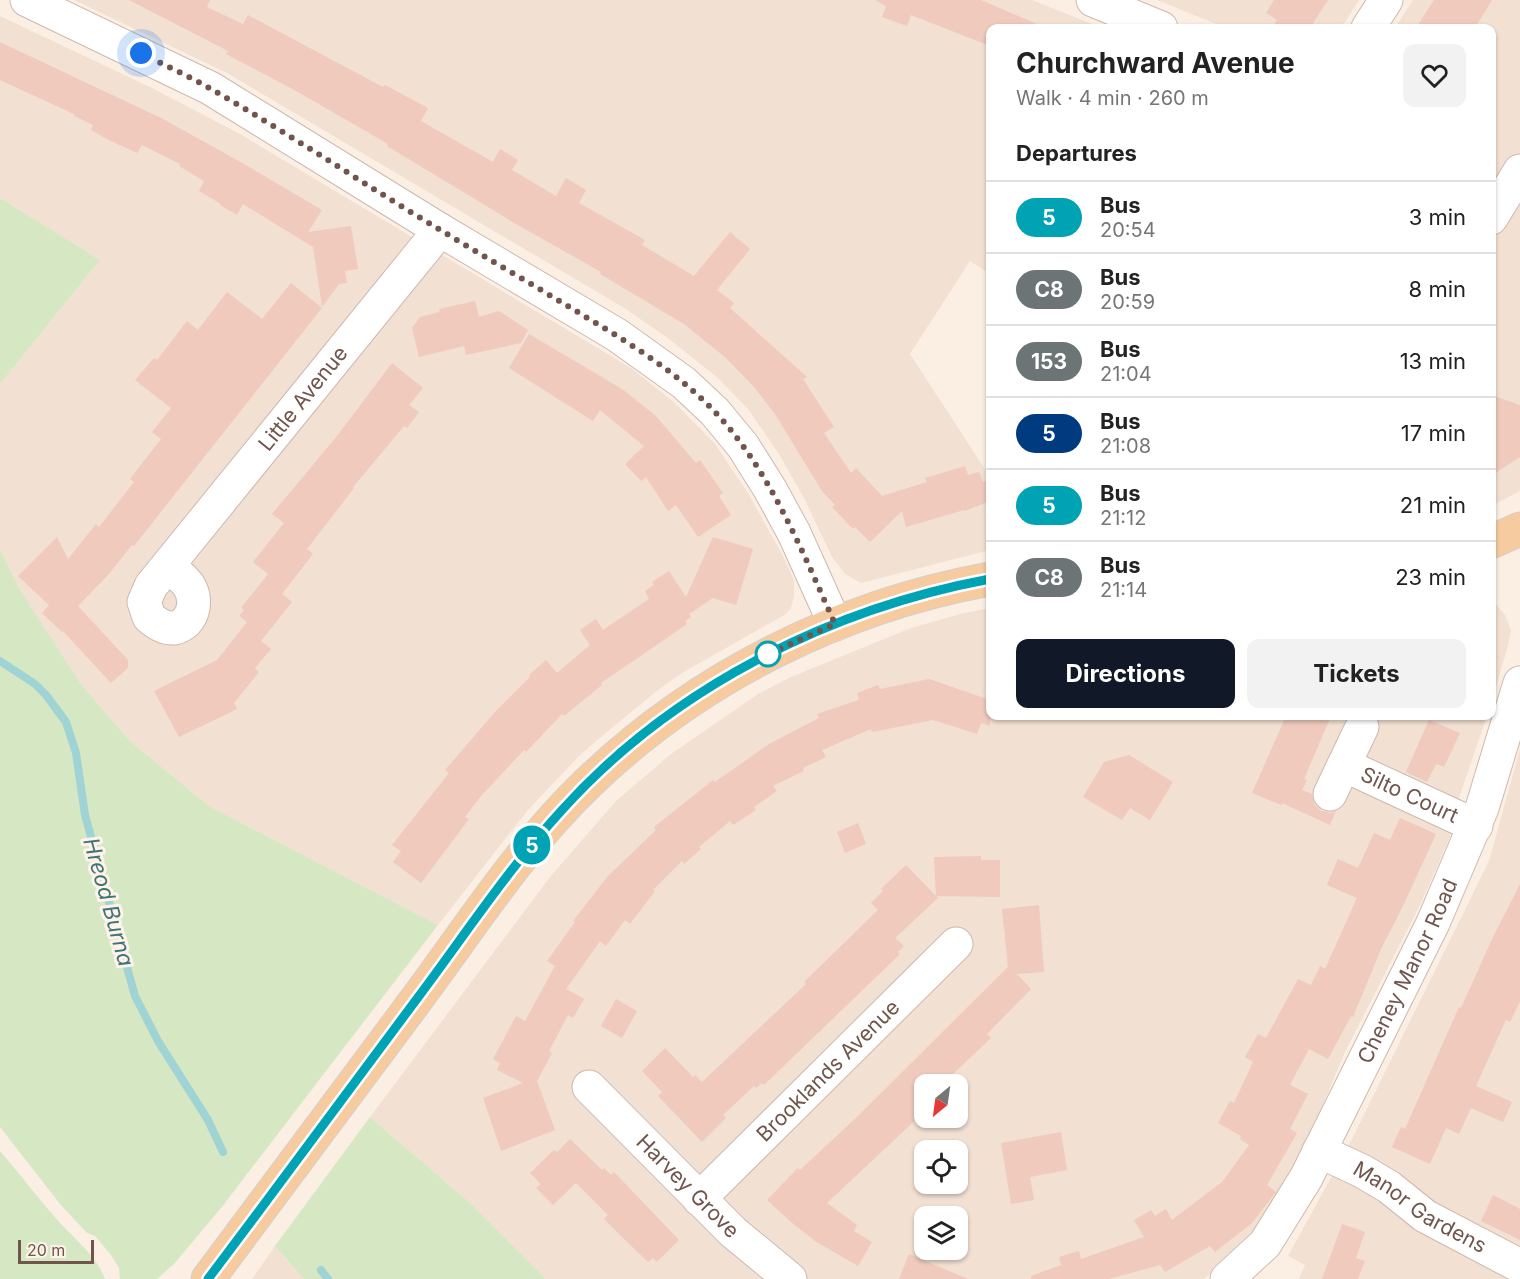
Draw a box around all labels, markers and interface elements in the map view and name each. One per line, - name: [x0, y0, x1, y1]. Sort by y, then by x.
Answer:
- your location: [126, 38, 156, 68]
- button: heart: [1403, 44, 1466, 107]
- text: Churchward Avenue: [1016, 46, 1295, 80]
- text: Walk · 4 min · 260 m: [1016, 86, 1209, 110]
- text: Departures: [1016, 140, 1137, 166]
- text: Bus: [1100, 192, 1141, 218]
- text: 3 min: [1409, 204, 1466, 230]
- text: 5: [1042, 205, 1056, 230]
- text: 20:54: [1100, 218, 1156, 242]
- text: Bus: [1100, 264, 1141, 290]
- text: 8 min: [1409, 276, 1466, 302]
- text: C8: [1034, 277, 1064, 302]
- text: 20:59: [1100, 290, 1155, 314]
- text: Bus: [1100, 336, 1141, 362]
- street label: Little Avenue: [253, 341, 353, 456]
- text: 13 min: [1400, 348, 1466, 374]
- text: 153: [1031, 349, 1067, 374]
- text: 21:04: [1100, 362, 1152, 386]
- text: Bus: [1100, 408, 1141, 434]
- text: 17 min: [1401, 420, 1466, 446]
- text: 5: [1042, 421, 1056, 446]
- text: 21:08: [1100, 434, 1151, 458]
- text: Bus: [1100, 480, 1141, 506]
- text: 21 min: [1400, 492, 1466, 518]
- text: 5: [1042, 493, 1056, 518]
- text: 21:12: [1100, 506, 1146, 530]
- text: Bus: [1100, 552, 1141, 578]
- text: 23 min: [1395, 564, 1466, 590]
- text: C8: [1034, 565, 1064, 590]
- text: 21:14: [1100, 578, 1147, 602]
- button: Directions: [1016, 639, 1235, 708]
- button: Tickets: [1247, 639, 1466, 708]
- unlabelled marker: [755, 641, 781, 667]
- street label: Silto Court: [1357, 761, 1462, 828]
- line badge: 5: [512, 826, 552, 864]
- text: 5: [525, 833, 539, 858]
- water label: Hreod Burna: [78, 835, 140, 969]
- street label: Cheney Manor Road: [1352, 875, 1462, 1067]
- street label: Brooklands Avenue: [751, 994, 904, 1147]
- north arrow: [914, 1074, 968, 1128]
- map controls: [914, 1074, 968, 1260]
- street label: Harvey Grove: [631, 1129, 745, 1243]
- button: locate: [914, 1140, 968, 1194]
- street label: Manor Gardens: [1349, 1156, 1491, 1258]
- button: layers: [914, 1206, 968, 1260]
- scale bar: [18, 1237, 94, 1264]
- text: 20 m: [27, 1240, 65, 1260]

